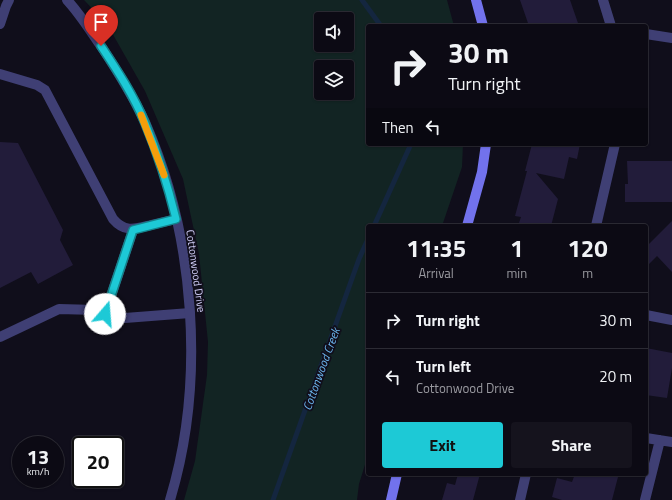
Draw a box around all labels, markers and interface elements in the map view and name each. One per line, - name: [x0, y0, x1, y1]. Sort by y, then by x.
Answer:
- pin: [84, 5, 118, 46]
- icon: arrive: [90, 11, 112, 33]
- map controls: [314, 12, 354, 100]
- button: sound: [314, 12, 354, 52]
- text: 30 m: [448, 31, 509, 74]
- icon: right: [382, 40, 434, 92]
- button: layers: [314, 60, 354, 100]
- text: Turn right: [448, 70, 521, 97]
- text: Then: [382, 116, 414, 139]
- icon: left: [422, 116, 444, 138]
- street label: Cottonwood Drive: [182, 229, 210, 314]
- text: 11:35: [406, 230, 466, 266]
- text: 1: [510, 230, 524, 266]
- text: 120: [567, 230, 608, 266]
- text: Arrival: [419, 263, 454, 283]
- text: min: [506, 263, 527, 283]
- text: m: [582, 263, 593, 283]
- position arrow: [84, 293, 126, 335]
- text: Turn right: [416, 309, 480, 332]
- text: 30 m: [599, 309, 632, 332]
- icon: right: [382, 310, 404, 332]
- water label: Cottonwood Creek: [297, 324, 345, 413]
- text: Turn left: [416, 355, 471, 378]
- text: 20 m: [599, 365, 632, 388]
- icon: left: [382, 366, 404, 388]
- text: Cottonwood Drive: [416, 378, 514, 398]
- button: Exit: [382, 422, 503, 468]
- button: Share: [511, 422, 632, 468]
- speed limit sign: 20: [72, 436, 124, 488]
- text: 13: [27, 441, 49, 472]
- text: km/h: [27, 464, 49, 479]

